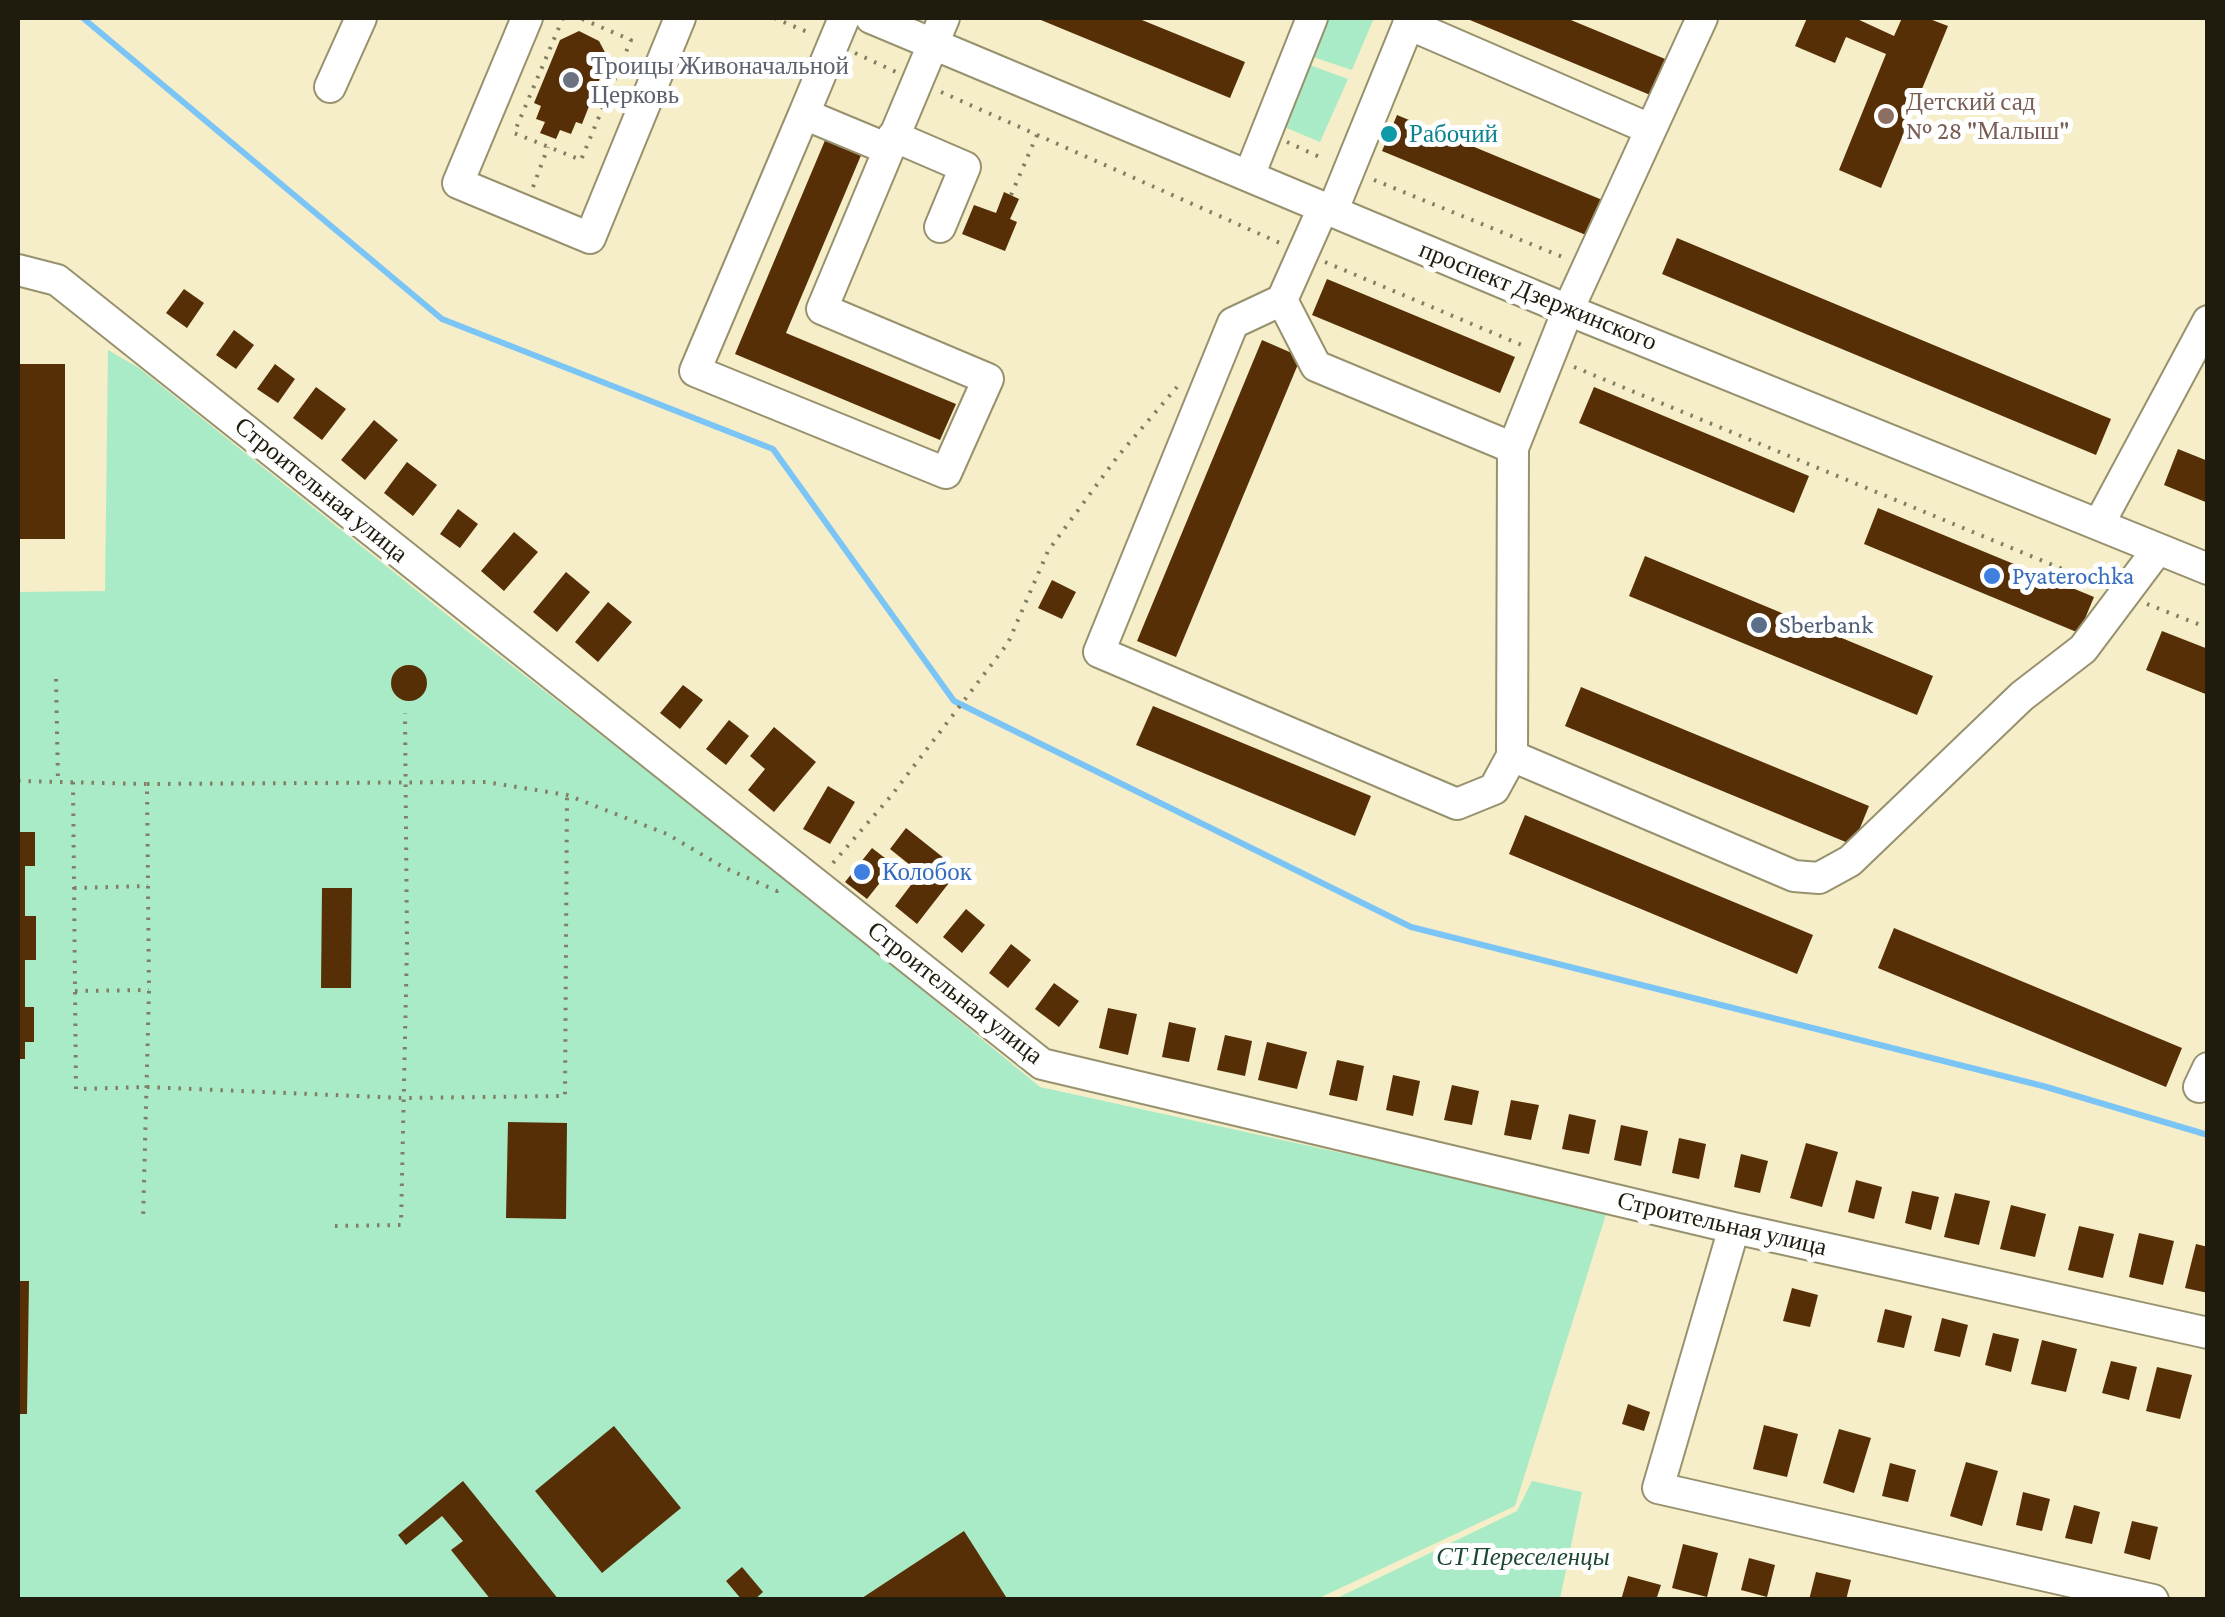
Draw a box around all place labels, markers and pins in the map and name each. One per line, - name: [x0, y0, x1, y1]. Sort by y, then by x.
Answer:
- place label: Троицы Живоначальной Церковь: [591, 51, 849, 110]
- marker: Троицы Живоначальной Церковь: [560, 69, 582, 91]
- place label: Детский сад № 28 "Малыш": [1906, 87, 2069, 146]
- marker: Детский сад № 28 "Малыш": [1875, 105, 1897, 127]
- place label: Рабочий: [1409, 119, 1498, 149]
- marker: Рабочий: [1378, 123, 1400, 145]
- place label: Pyaterochka: [2012, 561, 2134, 591]
- marker: Pyaterochka: [1981, 565, 2003, 587]
- place label: Sberbank: [1779, 610, 1873, 640]
- marker: Sberbank: [1748, 614, 1770, 636]
- place label: Колобок: [882, 857, 972, 887]
- marker: Колобок: [851, 861, 873, 883]

